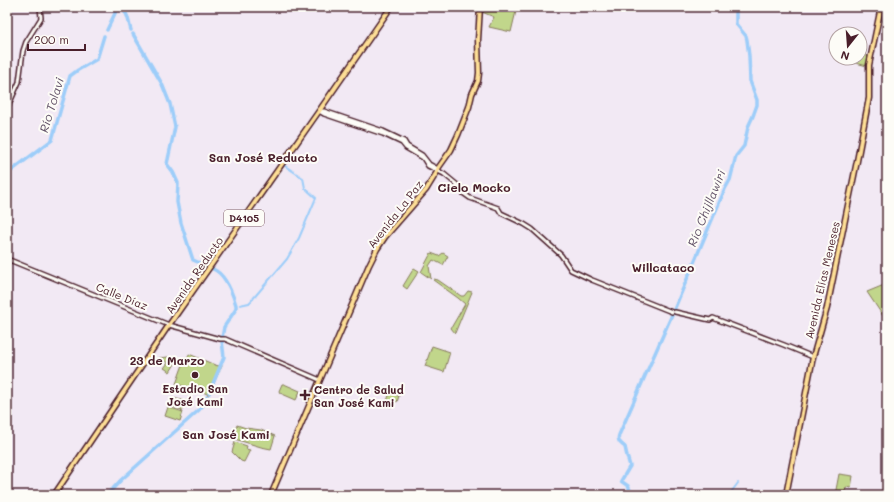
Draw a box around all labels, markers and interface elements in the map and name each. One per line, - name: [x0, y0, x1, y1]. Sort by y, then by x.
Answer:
- scale bar: [28, 26, 85, 52]
- north arrow: [828, 26, 868, 66]
- text: 200 m: [34, 31, 69, 47]
- text: N: [839, 48, 851, 64]
- water label: Río Tolavi: [35, 75, 67, 134]
- district label: San José Reducto: [209, 149, 317, 165]
- water label: Río Chijllawiri: [683, 167, 729, 249]
- street label: Avenida La Paz: [364, 177, 426, 251]
- district label: Cielo Mocko: [438, 179, 510, 195]
- road number: D4105: [224, 210, 264, 226]
- street label: Avenida Elías Meneses: [801, 220, 843, 340]
- street label: Avenida Reducto: [162, 233, 226, 316]
- district label: Willcataco: [632, 259, 694, 275]
- street label: Calle Díaz: [94, 279, 150, 313]
- district label: 23 de Marzo: [130, 352, 204, 368]
- marker: Estadio San José Kami: [190, 370, 200, 380]
- place label: Estadio San José Kami: [162, 381, 228, 409]
- place label: Centro de Salud San José Kami: [314, 382, 404, 410]
- marker: Centro de Salud San José Kami: [299, 389, 311, 401]
- district label: San José Kami: [182, 426, 270, 442]

